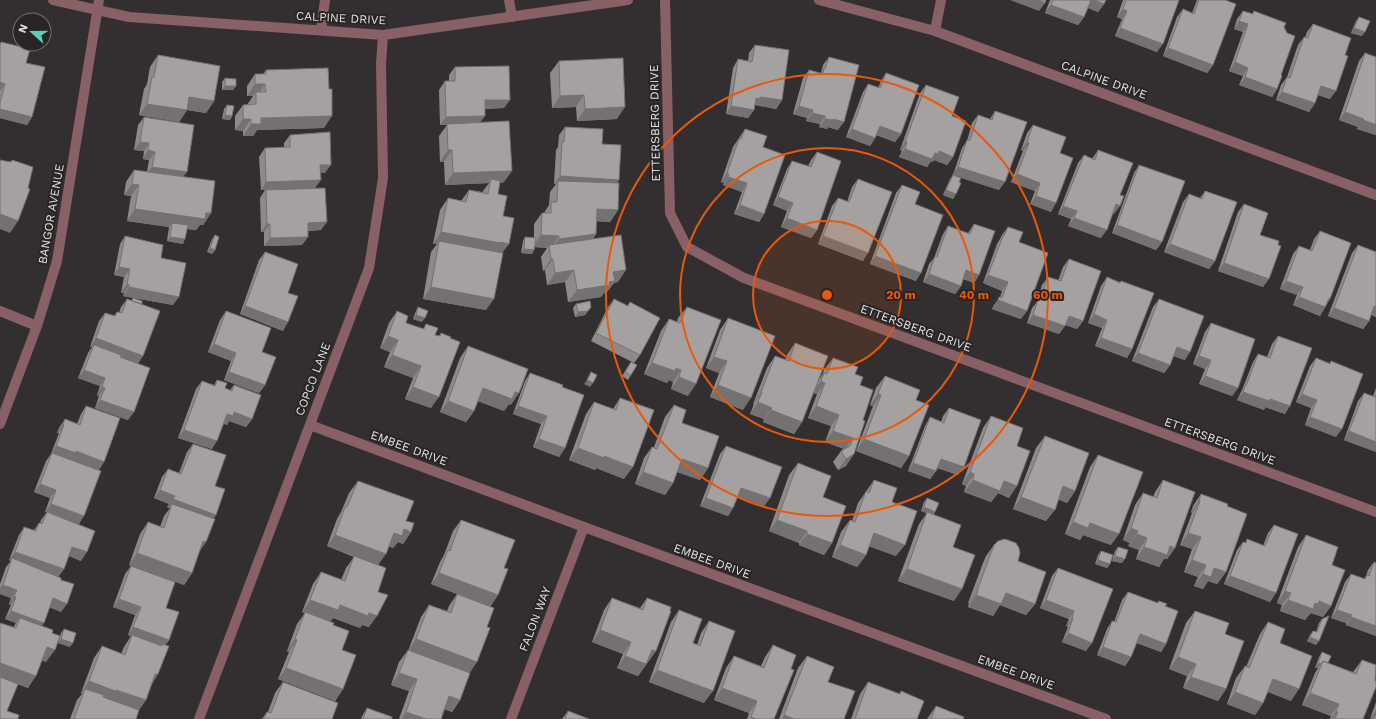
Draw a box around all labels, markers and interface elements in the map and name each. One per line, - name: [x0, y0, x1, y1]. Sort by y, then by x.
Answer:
- street label: CALPINE DRIVE: [296, 9, 387, 27]
- north arrow: [12, 12, 52, 52]
- text: N: [16, 22, 31, 35]
- street label: CALPINE DRIVE: [1059, 58, 1149, 102]
- street label: ETTERSBERG DRIVE: [647, 64, 663, 182]
- street label: BANGOR AVENUE: [35, 163, 67, 265]
- centre of rings: [820, 288, 834, 302]
- text: 20 m: [886, 288, 916, 302]
- text: 40 m: [959, 288, 989, 302]
- text: 60 m: [1033, 288, 1063, 302]
- street label: ETTERSBERG DRIVE: [859, 301, 974, 355]
- street label: COPCO LANE: [293, 340, 334, 418]
- street label: ETTERSBERG DRIVE: [1163, 414, 1278, 468]
- street label: EMBEE DRIVE: [369, 428, 450, 469]
- street label: EMBEE DRIVE: [672, 541, 753, 582]
- street label: FALON WAY: [516, 585, 554, 653]
- street label: EMBEE DRIVE: [976, 652, 1057, 693]

